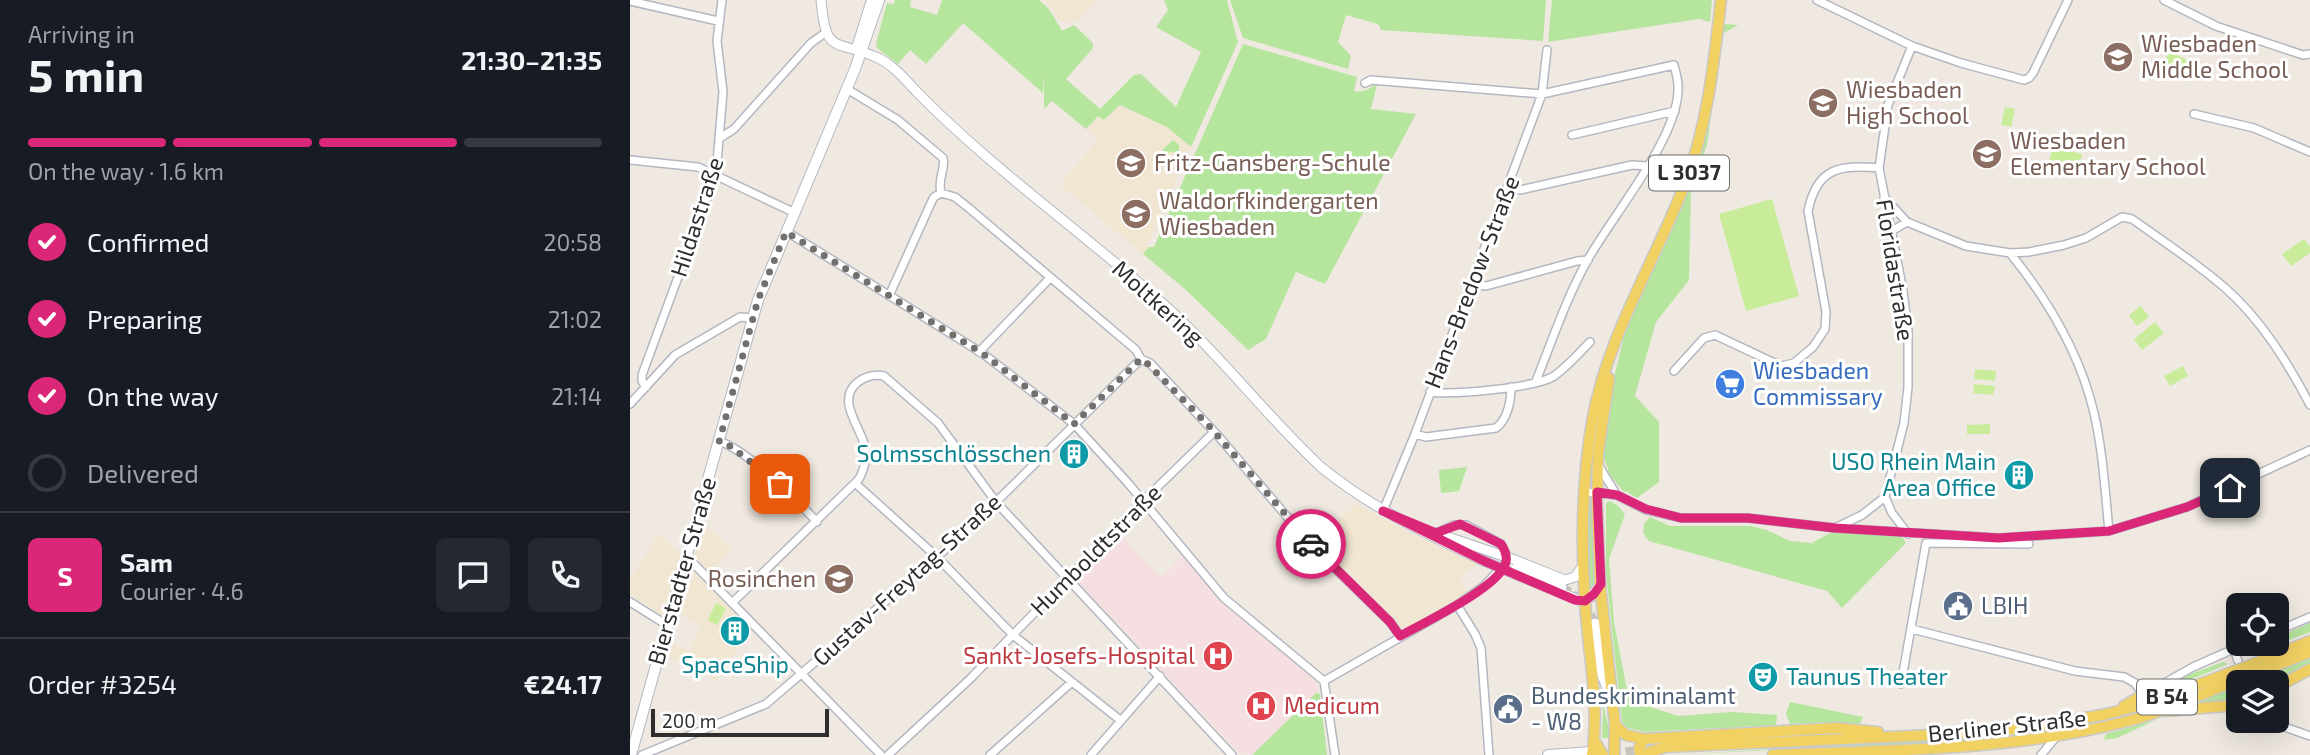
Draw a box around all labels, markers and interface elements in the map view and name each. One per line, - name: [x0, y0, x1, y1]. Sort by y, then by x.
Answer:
- text: Arriving in: [28, 20, 135, 48]
- place label: Wiesbaden Middle School: [2141, 29, 2288, 83]
- school or university icon: Wiesbaden Middle School: [2101, 40, 2135, 74]
- text: 21:30–21:35: [461, 44, 602, 75]
- text: 5 min: [28, 46, 144, 101]
- place label: Wiesbaden High School: [1846, 75, 1969, 129]
- school or university icon: Wiesbaden High School: [1806, 86, 1840, 120]
- place label: Wiesbaden Elementary School: [2010, 126, 2206, 180]
- school or university icon: Wiesbaden Elementary School: [1970, 137, 2004, 171]
- school or university icon: Fritz-Gansberg-Schule: [1114, 146, 1148, 180]
- place label: Fritz-Gansberg-Schule: [1154, 148, 1391, 176]
- street label: Hildastraße: [664, 153, 729, 280]
- road number: L 3037: [1649, 156, 1729, 190]
- text: On the way · 1.6 km: [28, 157, 224, 185]
- street label: Hans-Bredow-Straße: [1418, 171, 1525, 392]
- place label: Waldorfkindergarten Wiesbaden: [1159, 186, 1379, 240]
- school or university icon: Waldorfkindergarten Wiesbaden: [1119, 197, 1153, 231]
- street label: Floridastraße: [1871, 197, 1921, 343]
- icon: check: [28, 223, 66, 261]
- text: Confirmed: [87, 226, 210, 257]
- text: 20:58: [543, 228, 602, 256]
- street label: Moltkering: [1107, 254, 1210, 351]
- icon: check: [28, 300, 66, 338]
- text: Preparing: [87, 303, 202, 334]
- text: 21:02: [548, 305, 602, 333]
- place label: Wiesbaden Commissary: [1753, 356, 1883, 410]
- supermarket icon: Wiesbaden Commissary: [1713, 367, 1747, 401]
- icon: check: [28, 377, 66, 415]
- text: On the way: [87, 380, 218, 411]
- text: 21:14: [551, 382, 602, 410]
- building icon: Solmsschlösschen: [1057, 437, 1091, 471]
- place label: Solmsschlösschen: [856, 439, 1051, 467]
- place label: USO Rhein Main Area Office: [1831, 447, 1996, 501]
- pin: [750, 454, 810, 514]
- text: Delivered: [87, 457, 199, 488]
- building icon: USO Rhein Main Area Office: [2002, 458, 2036, 492]
- pin: [2200, 458, 2260, 518]
- icon: bag: [761, 465, 799, 503]
- icon: home: [2211, 469, 2249, 507]
- street label: Bierstadter Straße: [641, 474, 721, 668]
- street label: Humboldtstraße: [1024, 478, 1167, 621]
- street label: Gustav-Freytag-Straße: [806, 487, 1006, 671]
- courier: [1276, 509, 1346, 579]
- icon: car: [1292, 525, 1330, 563]
- button: chat: [436, 538, 510, 612]
- button: phone: [528, 538, 602, 612]
- text: Sam: [120, 546, 173, 577]
- text: S: [57, 560, 73, 591]
- school or university icon: Rosinchen: [822, 562, 856, 596]
- place label: Rosinchen: [708, 564, 816, 592]
- text: Courier · 4.6: [120, 577, 244, 605]
- public building icon: LBIH: [1941, 589, 1975, 623]
- place label: LBIH: [1981, 591, 2028, 619]
- map controls: [2226, 593, 2289, 733]
- button: locate: [2226, 593, 2289, 656]
- building icon: SpaceShip: [718, 614, 752, 648]
- hospital icon: Sankt-Josefs-Hospital: [1201, 639, 1235, 673]
- place label: Sankt-Josefs-Hospital: [963, 641, 1195, 669]
- place label: SpaceShip: [681, 650, 789, 678]
- theatre icon: Taunus Theater: [1746, 660, 1780, 694]
- place label: Taunus Theater: [1786, 662, 1948, 690]
- text: Order #3254: [28, 668, 177, 699]
- text: €24.17: [523, 668, 602, 699]
- button: layers: [2226, 670, 2289, 733]
- road number: B 54: [2137, 680, 2197, 714]
- place label: Bundeskriminalamt - W8: [1531, 681, 1736, 735]
- hospital icon: Medicum: [1244, 689, 1278, 723]
- place label: Medicum: [1284, 691, 1380, 719]
- public building icon: Bundeskriminalamt - W8: [1491, 692, 1525, 726]
- street label: Berliner Straße: [1926, 703, 2088, 747]
- scale bar: [651, 706, 830, 738]
- text: 200 m: [662, 709, 716, 732]

